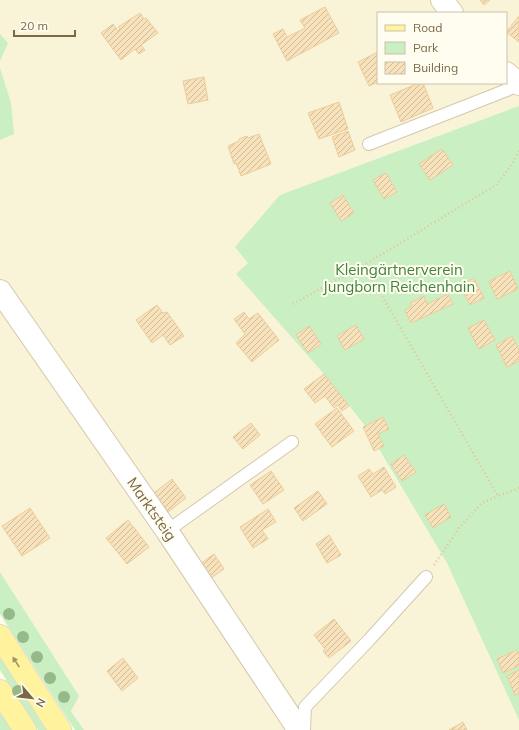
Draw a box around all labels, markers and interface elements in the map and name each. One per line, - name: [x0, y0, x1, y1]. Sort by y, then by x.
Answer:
- scale bar: [14, 12, 75, 38]
- legend: [377, 12, 507, 84]
- text: 20 m: [20, 18, 48, 33]
- text: Road: [413, 20, 442, 35]
- text: Park: [413, 40, 439, 55]
- text: Building: [413, 60, 458, 75]
- park label: Kleingärtnerverein Jungborn Reichenhain: [323, 260, 475, 296]
- street label: Marktsteig: [123, 473, 181, 545]
- one-way arrow: [13, 656, 20, 668]
- north arrow: [12, 678, 52, 718]
- text: N: [33, 696, 49, 710]

